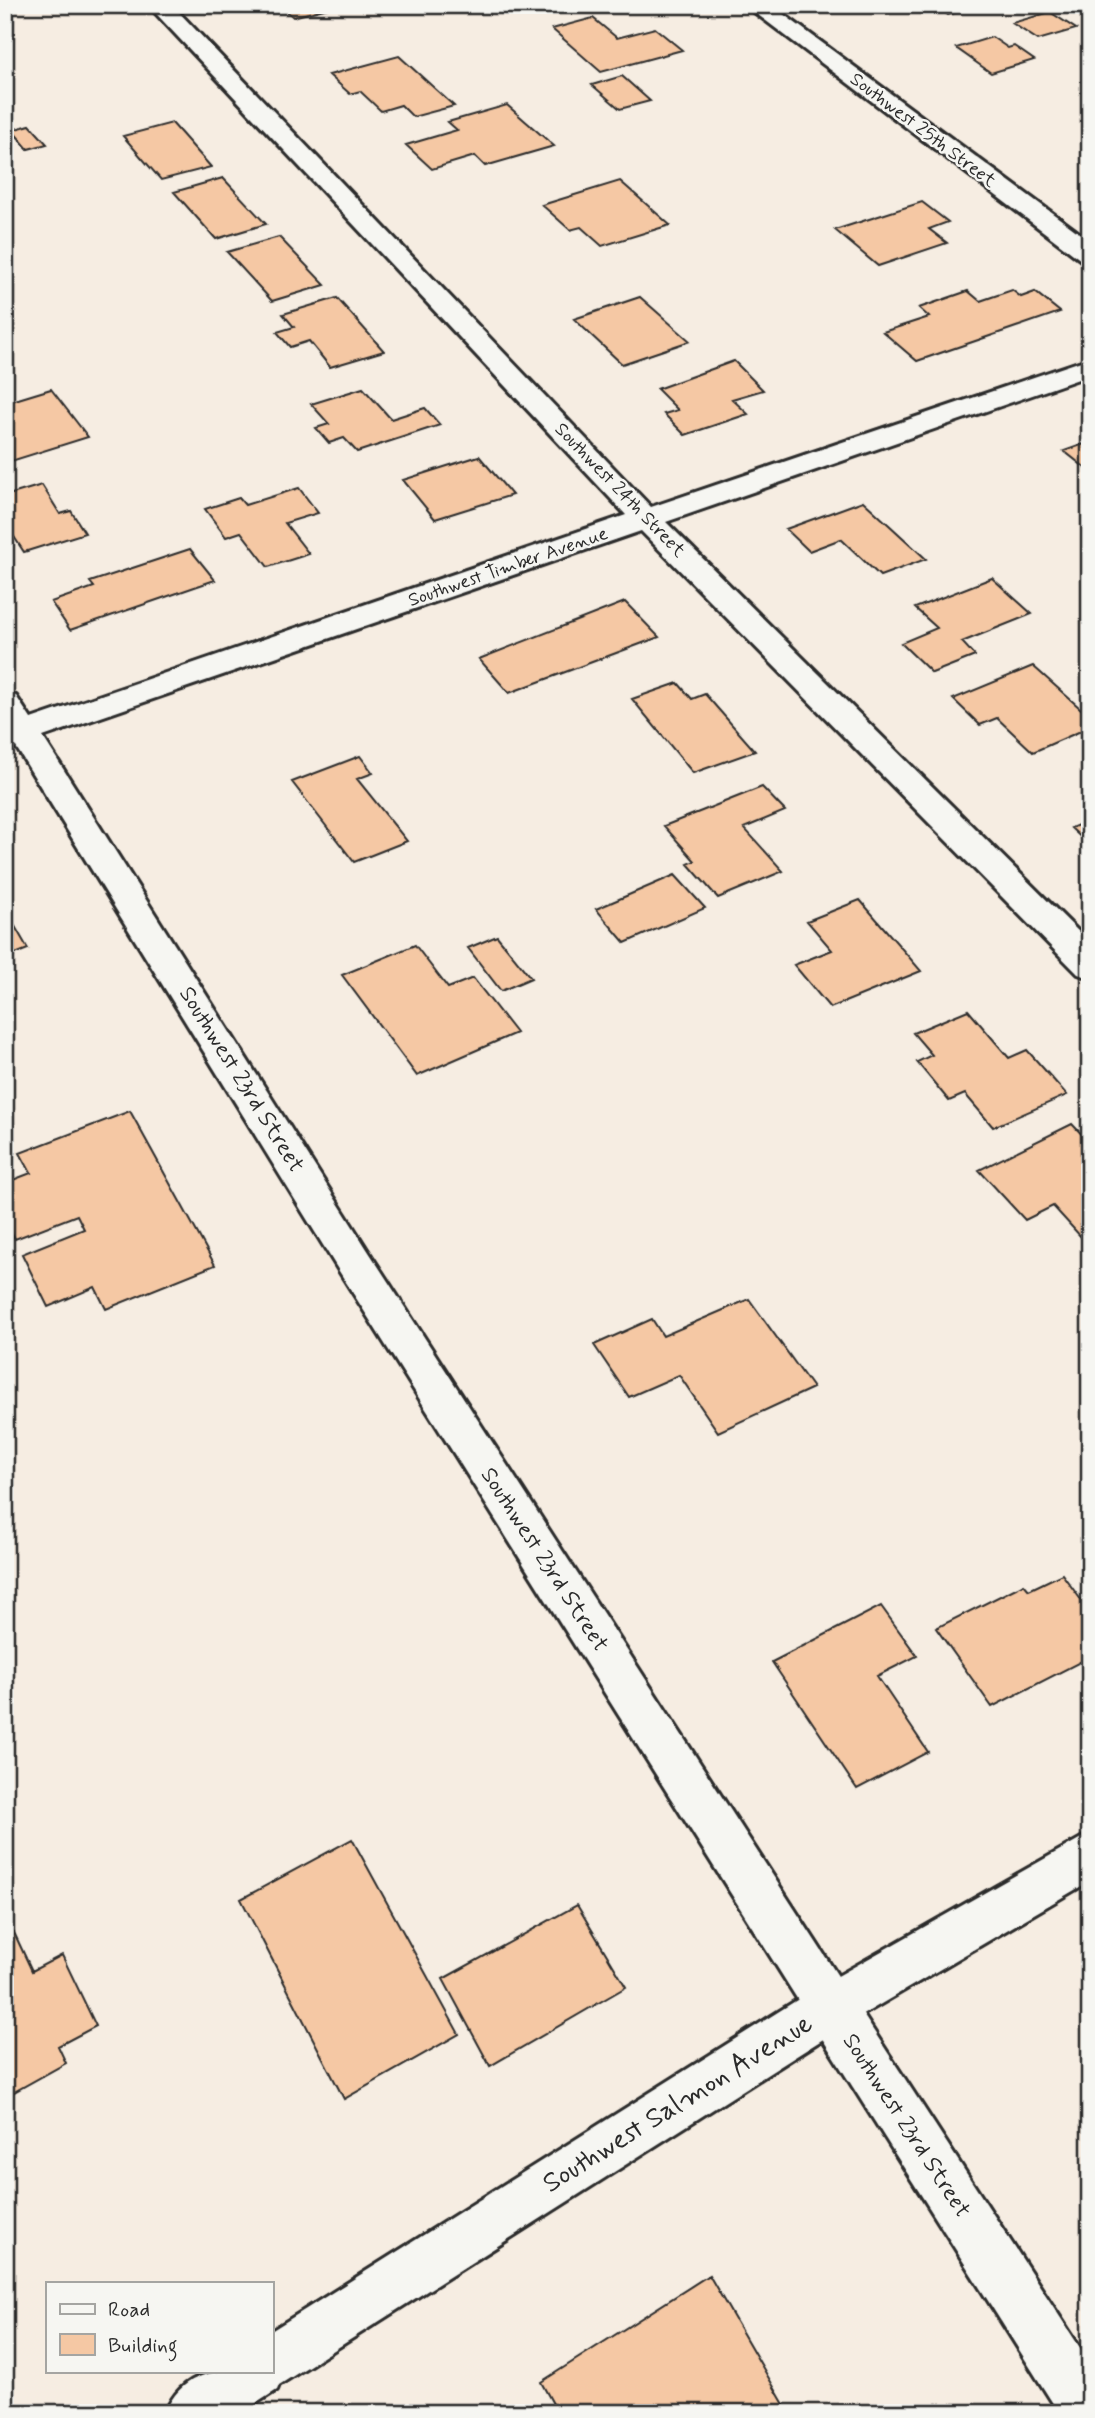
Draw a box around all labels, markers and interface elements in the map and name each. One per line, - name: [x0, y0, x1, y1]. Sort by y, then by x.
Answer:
- street label: Southwest 25th Street: [845, 67, 1001, 193]
- street label: Southwest 24th Street: [549, 417, 691, 563]
- street label: Southwest Timber Avenue: [405, 521, 611, 613]
- street label: Southwest 23rd Street: [171, 981, 311, 1179]
- street label: Southwest 23rd Street: [473, 1462, 615, 1658]
- street label: Southwest Salmon Avenue: [536, 2006, 820, 2202]
- street label: Southwest 23rd Street: [835, 2028, 977, 2224]
- legend: [46, 2282, 273, 2372]
- text: Road: [108, 2296, 150, 2324]
- text: Building: [108, 2332, 178, 2362]

